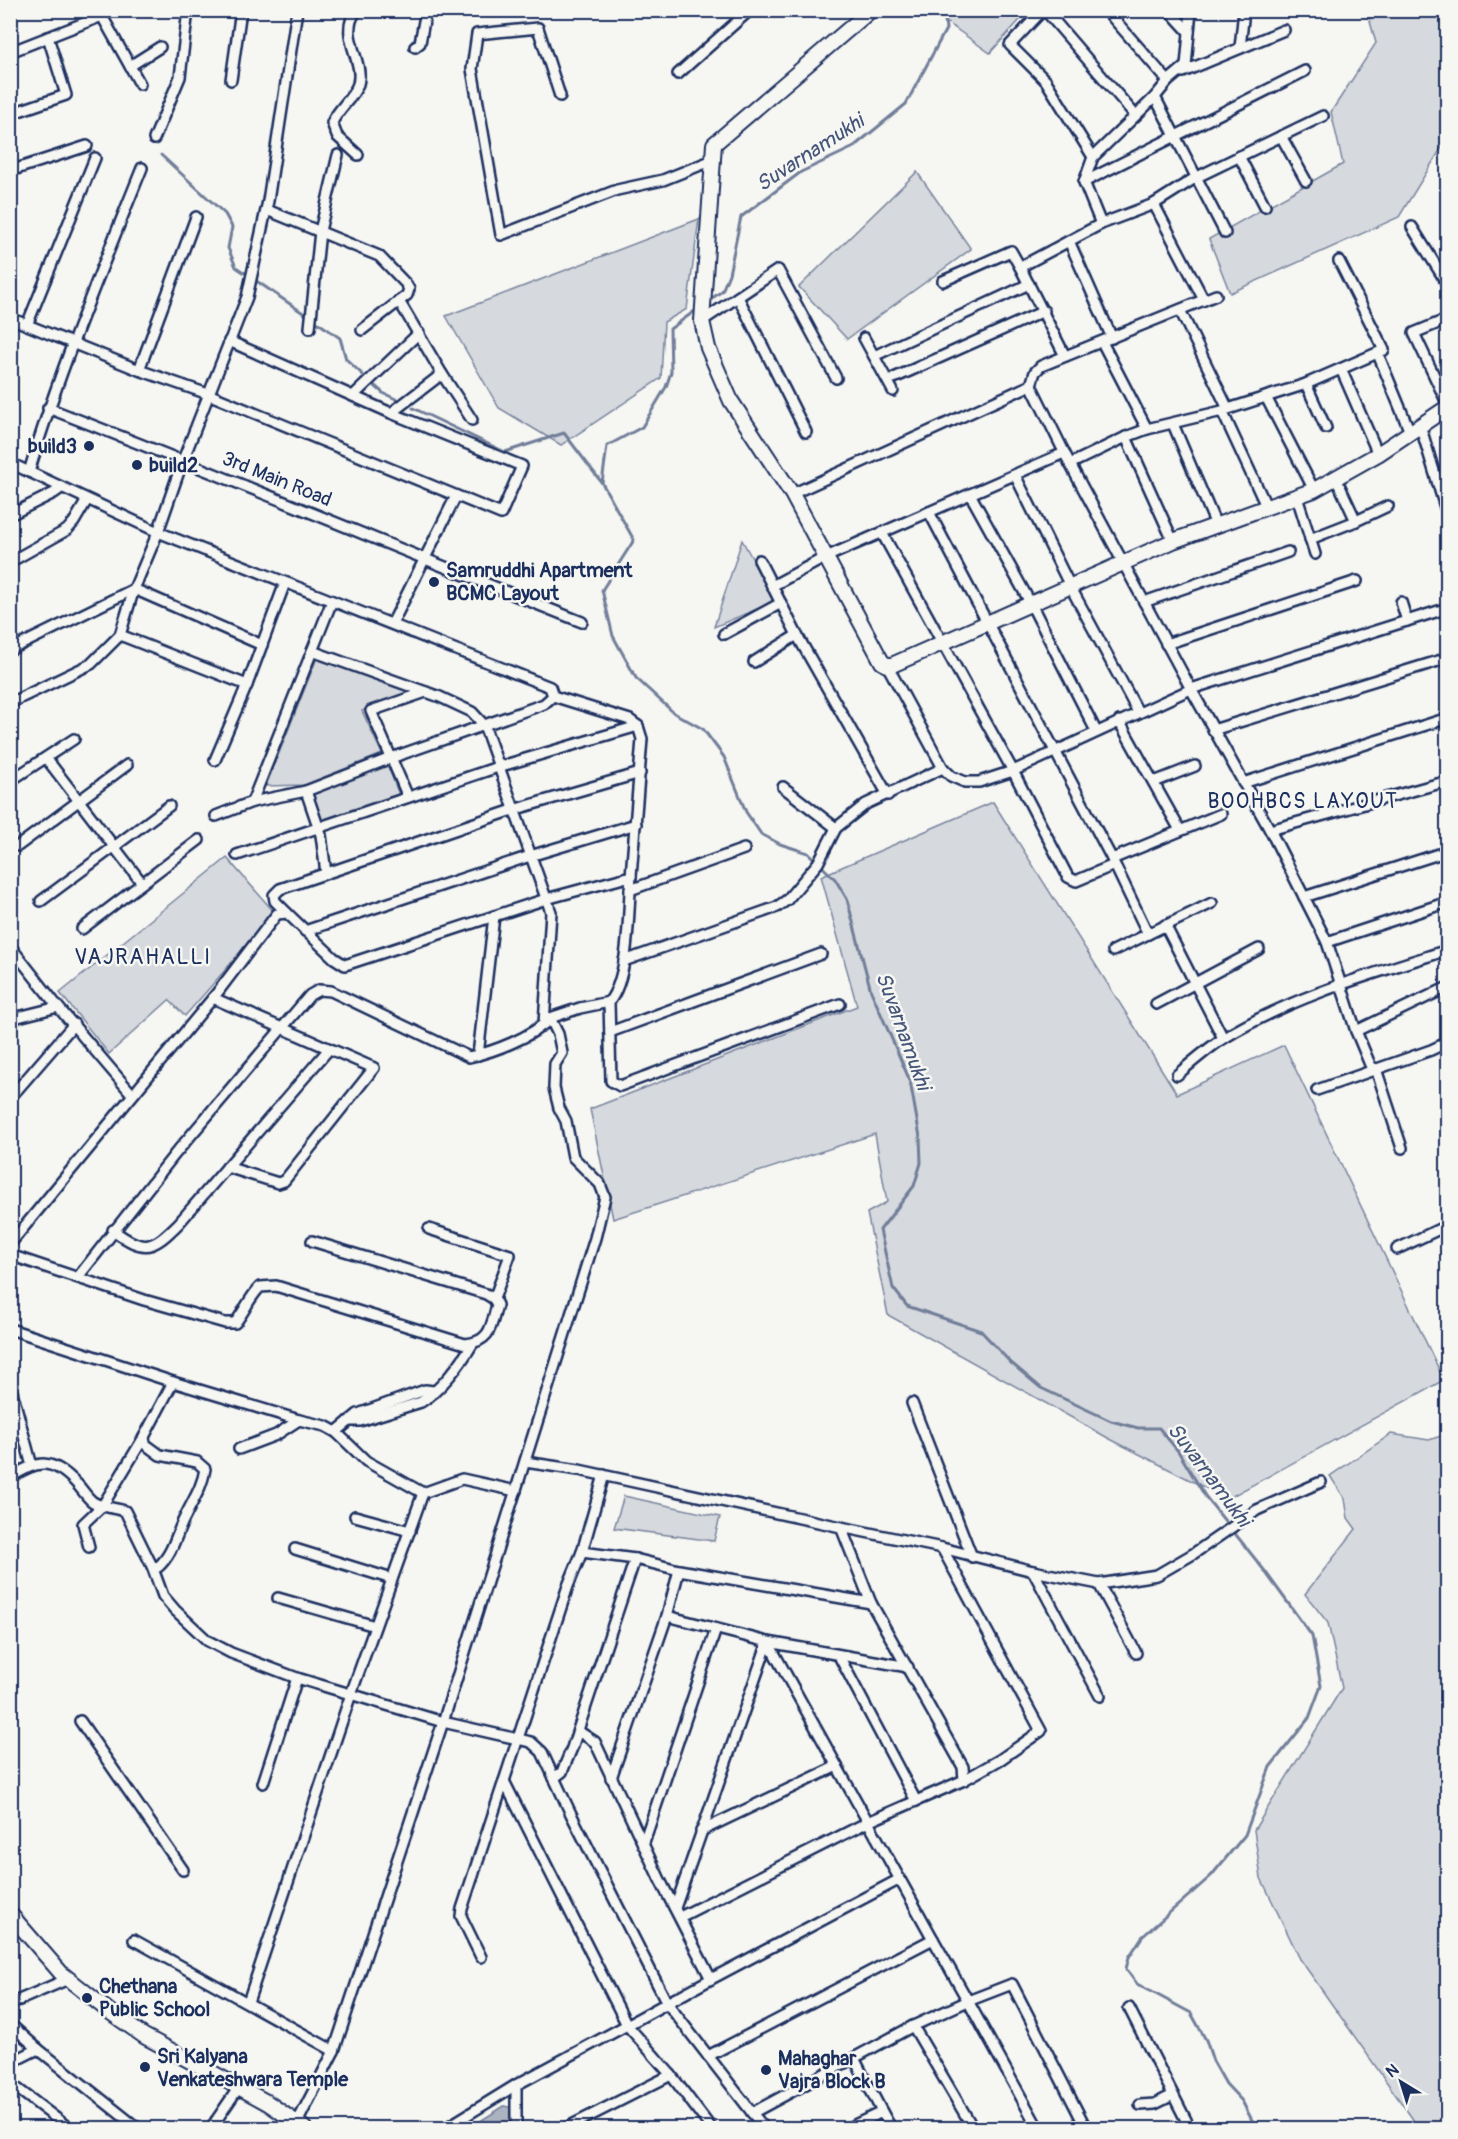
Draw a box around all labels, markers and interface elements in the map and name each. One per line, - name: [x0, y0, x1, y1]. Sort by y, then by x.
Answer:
- water label: Suvarnamukhi: [751, 106, 872, 198]
- place label: build3: [28, 434, 77, 459]
- marker: build3: [82, 439, 96, 453]
- street label: 3rd Main Road: [218, 446, 336, 512]
- place label: build2: [149, 453, 198, 478]
- marker: build2: [130, 458, 144, 472]
- place label: Samruddhi Apartment BCMC Layout: [446, 558, 633, 606]
- marker: Samruddhi Apartment BCMC Layout: [427, 575, 441, 589]
- district label: BOOHBCS LAYOUT: [1207, 788, 1399, 815]
- district label: VAJRAHALLI: [74, 943, 212, 971]
- water label: Suvarnamukhi: [869, 969, 938, 1096]
- water label: Suvarnamukhi: [1161, 1418, 1259, 1535]
- place label: Chethana Public School: [99, 1974, 210, 2022]
- marker: Chethana Public School: [80, 1991, 94, 2005]
- place label: Sri Kalyana Venkateshwara Temple: [157, 2044, 349, 2092]
- place label: Mahaghar Vajra Block B: [778, 2046, 886, 2094]
- north arrow: [1371, 2052, 1431, 2112]
- marker: Sri Kalyana Venkateshwara Temple: [138, 2060, 152, 2074]
- text: N: [1382, 2060, 1403, 2082]
- marker: Mahaghar Vajra Block B: [759, 2063, 773, 2077]

